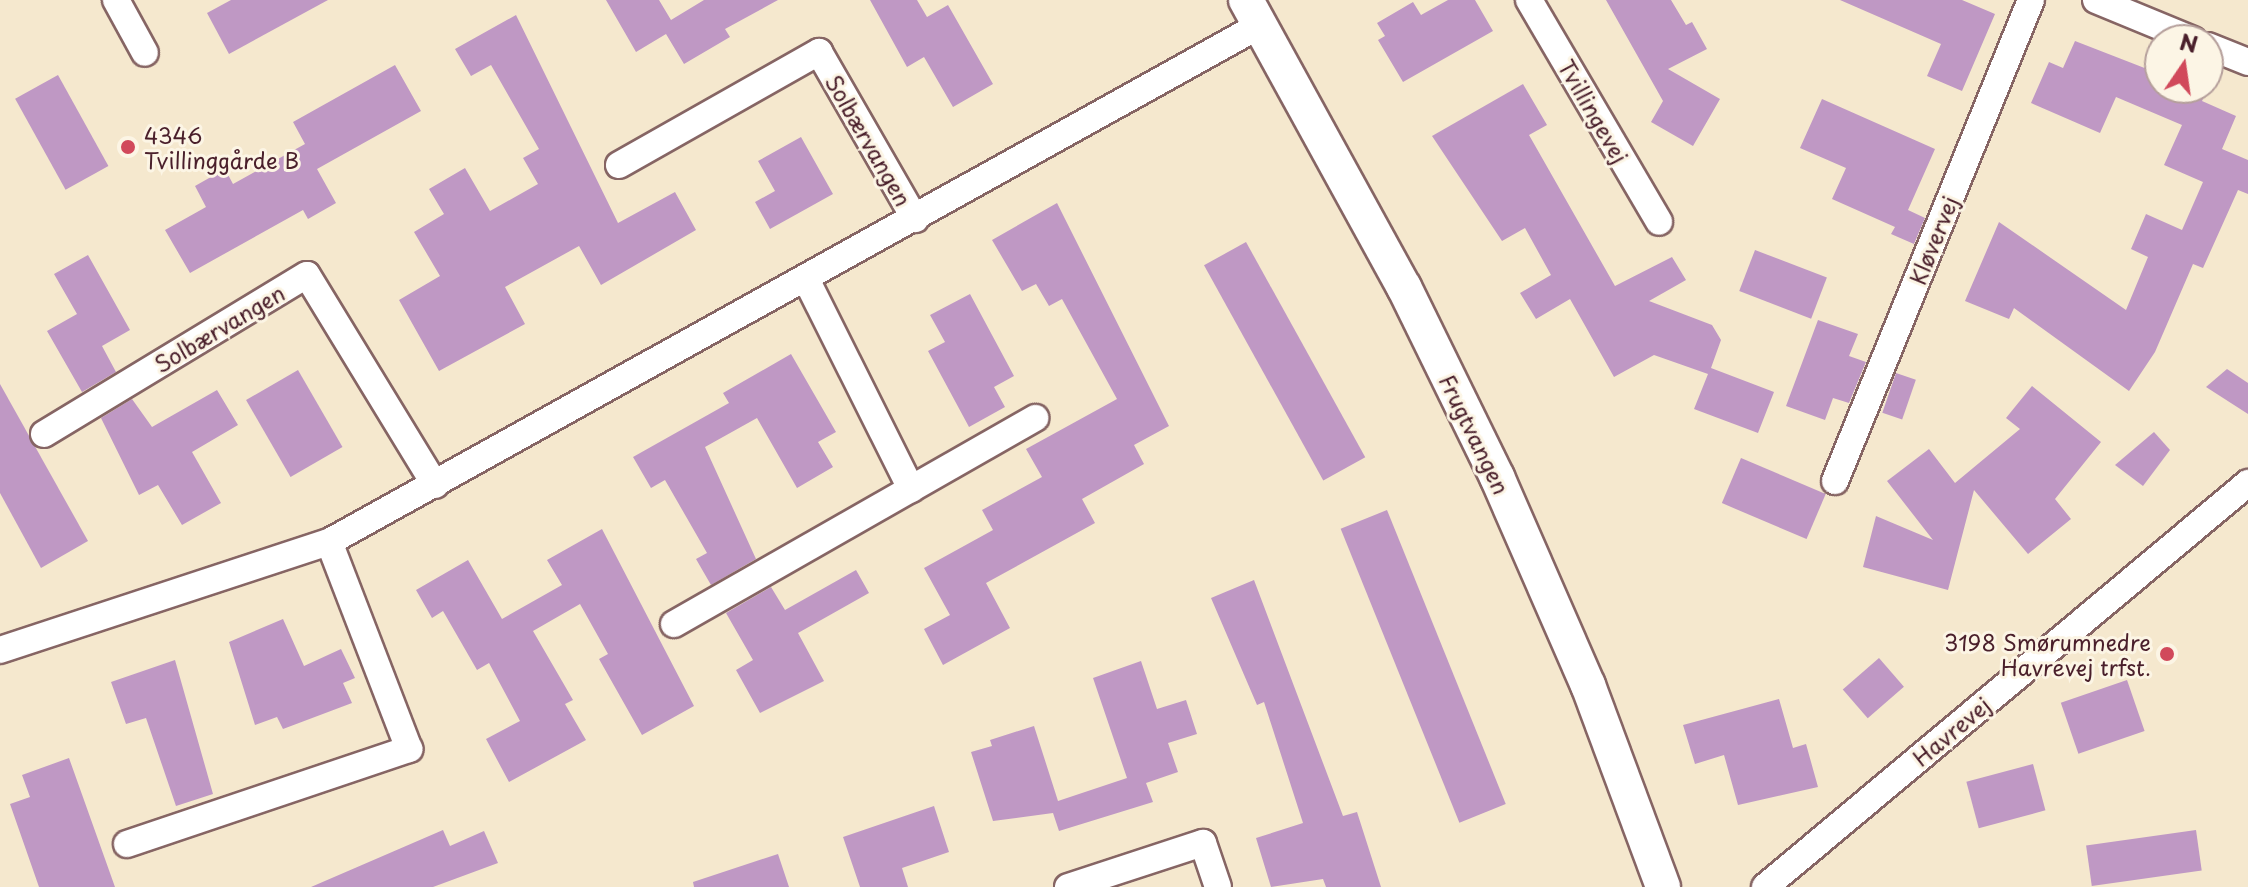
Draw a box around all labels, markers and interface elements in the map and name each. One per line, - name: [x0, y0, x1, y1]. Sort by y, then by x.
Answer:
- north arrow: [2144, 24, 2224, 104]
- text: N: [2177, 24, 2201, 60]
- street label: Tvillingevej: [1554, 54, 1634, 168]
- street label: Solbærvangen: [821, 70, 917, 210]
- place label: 4346 Tvillinggårde B: [144, 121, 299, 172]
- marker: 4346 Tvillinggårde B: [119, 138, 137, 156]
- street label: Kløvervej: [1903, 192, 1963, 288]
- street label: Solbærvangen: [149, 279, 289, 377]
- street label: Frugtvangen: [1435, 370, 1515, 498]
- place label: 3198 Smørumnedre Havrevej trfst.: [1946, 628, 2151, 680]
- marker: 3198 Smørumnedre Havrevej trfst.: [2158, 645, 2176, 663]
- street label: Havrevej: [1907, 691, 1995, 771]

